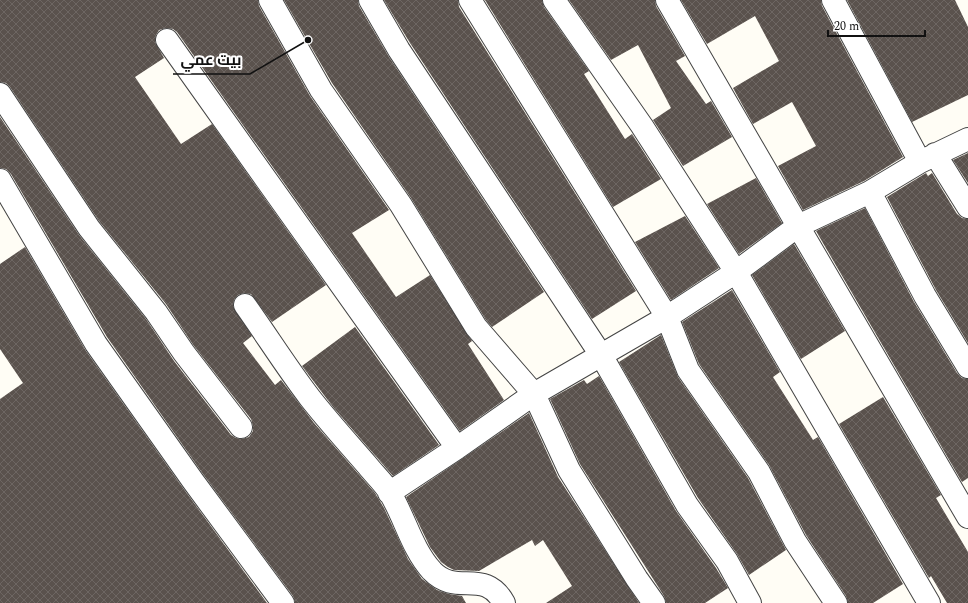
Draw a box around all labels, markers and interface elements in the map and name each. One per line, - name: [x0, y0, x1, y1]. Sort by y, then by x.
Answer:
- scale bar: [828, 12, 925, 38]
- text: 20 m: [834, 17, 859, 36]
- callout: بيت عمي: [173, 47, 250, 74]
- text: بيت عمي: [180, 49, 242, 72]

